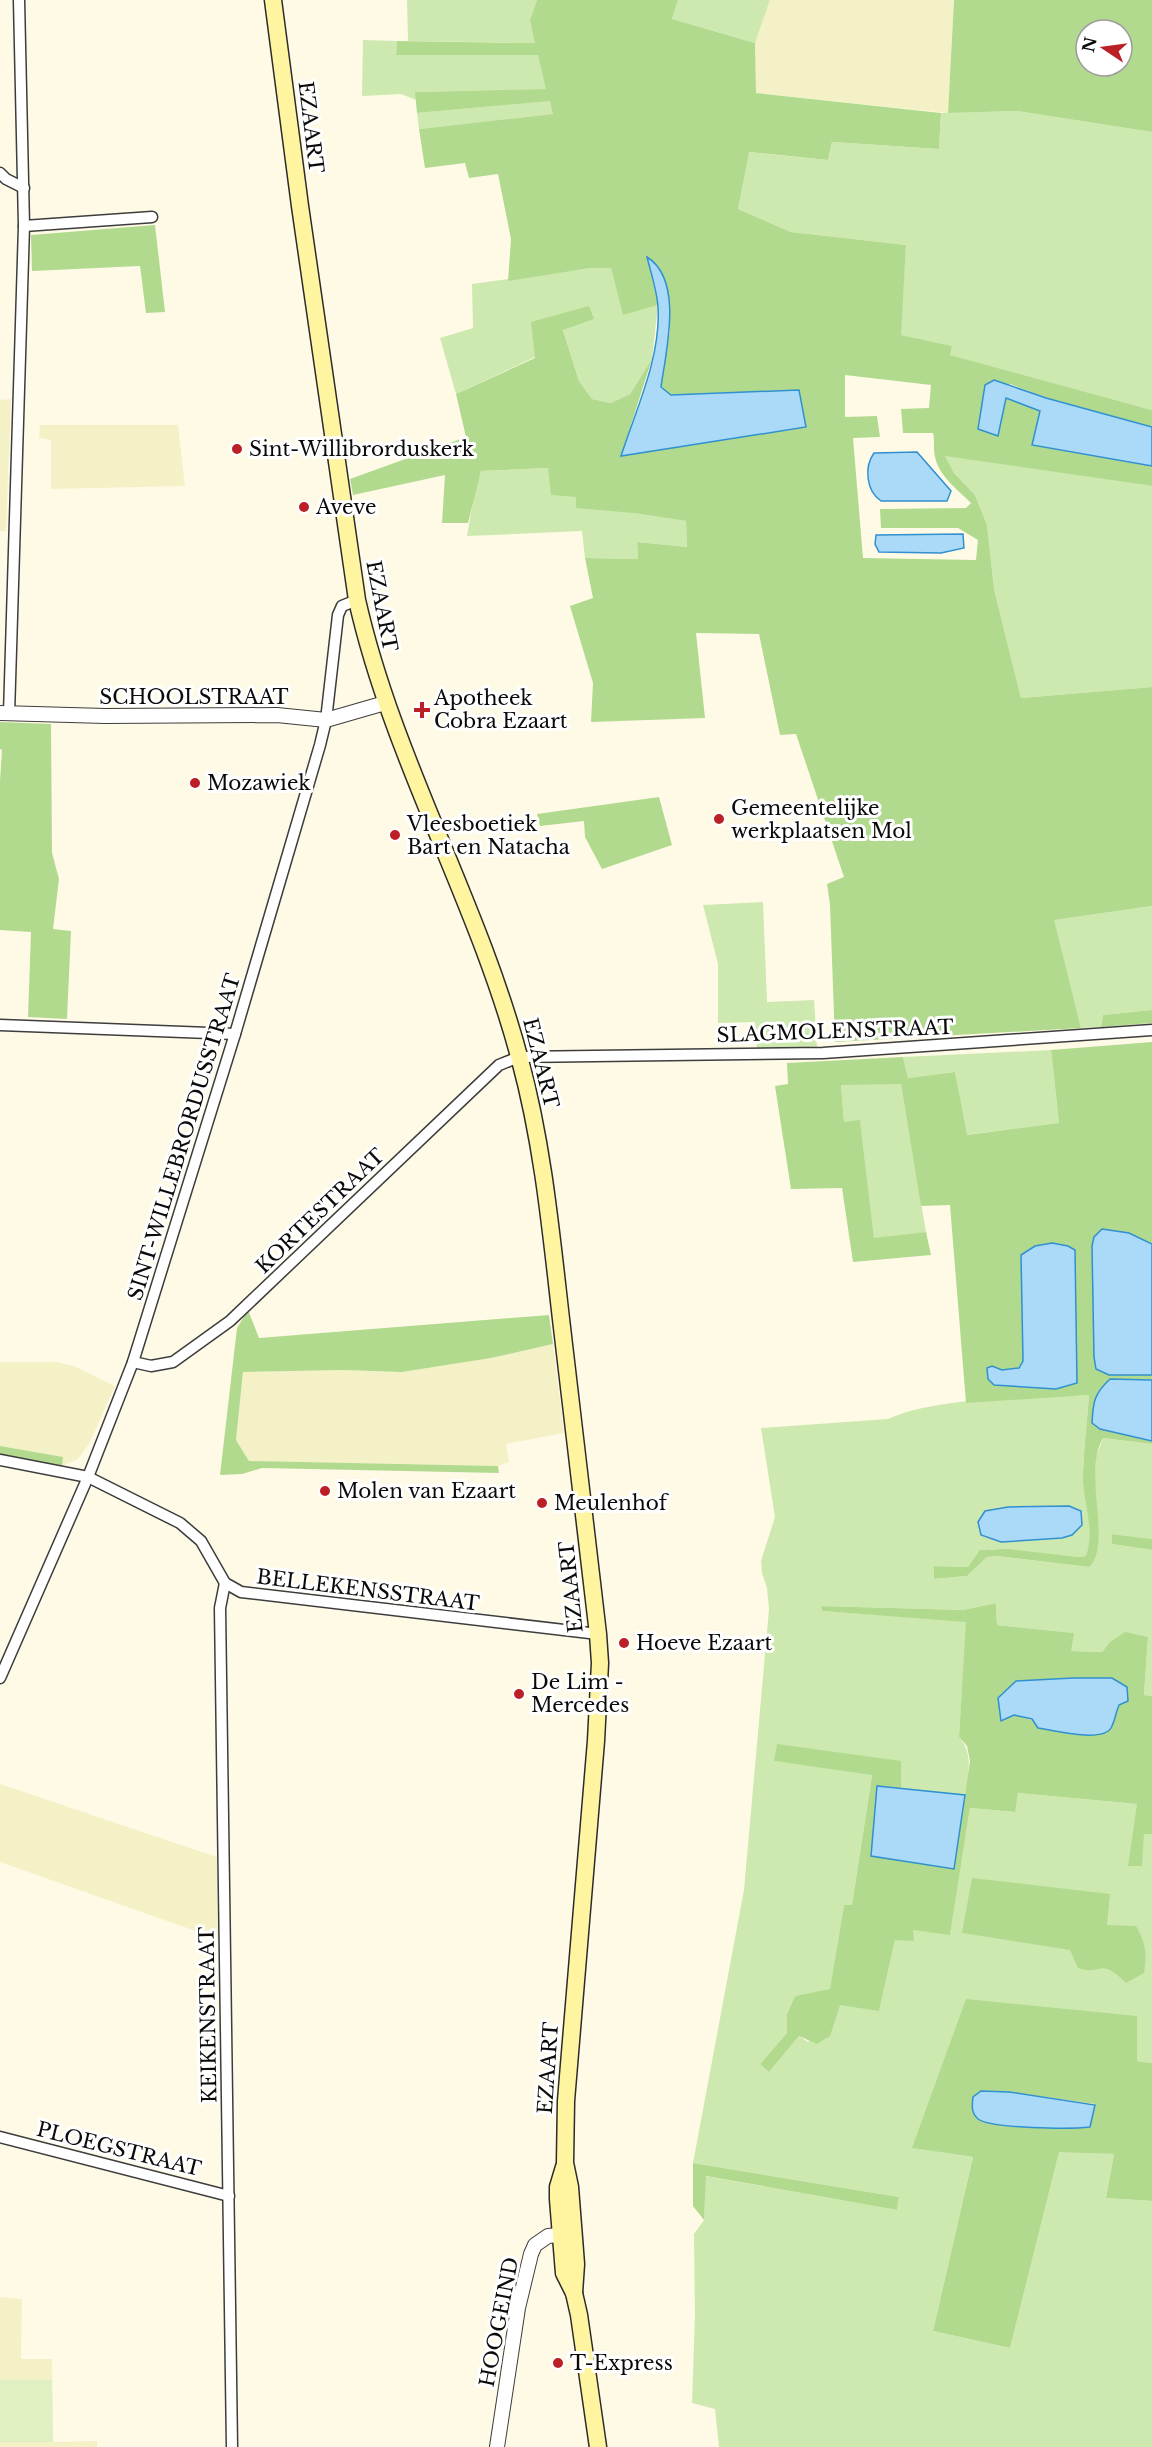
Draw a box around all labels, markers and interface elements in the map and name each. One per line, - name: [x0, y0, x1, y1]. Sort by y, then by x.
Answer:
- north arrow: [1074, 18, 1134, 78]
- text: N: [1078, 35, 1101, 54]
- street label: EZAART: [293, 80, 329, 174]
- place label: Sint-Willibrorduskerk: [249, 437, 475, 461]
- marker: Sint-Willibrorduskerk: [230, 442, 244, 456]
- place label: Aveve: [315, 495, 376, 519]
- marker: Aveve: [297, 500, 311, 514]
- street label: EZAART: [361, 558, 403, 654]
- street label: SCHOOLSTRAAT: [99, 685, 289, 709]
- place label: Apotheek Cobra Ezaart: [433, 686, 568, 733]
- marker: Apotheek Cobra Ezaart: [415, 703, 429, 717]
- place label: Mozawiek: [207, 771, 311, 795]
- marker: Mozawiek: [188, 776, 202, 790]
- place label: Gemeentelijke werkplaatsen Mol: [731, 796, 912, 843]
- place label: Vleesboetiek Bart en Natacha: [406, 812, 571, 859]
- marker: Gemeentelijke werkplaatsen Mol: [712, 812, 726, 826]
- marker: Vleesboetiek Bart en Natacha: [388, 828, 402, 842]
- street label: SINT-WILLEBRORDUSSTRAAT: [123, 971, 245, 1303]
- street label: EZAART: [518, 1015, 564, 1111]
- street label: SLAGMOLENSTRAAT: [716, 1015, 954, 1047]
- street label: KORTESTRAAT: [251, 1144, 389, 1278]
- place label: Molen van Ezaart: [337, 1479, 516, 1503]
- marker: Molen van Ezaart: [318, 1484, 332, 1498]
- place label: Meulenhof: [554, 1491, 670, 1515]
- marker: Meulenhof: [535, 1496, 549, 1510]
- street label: EZAART: [554, 1540, 588, 1634]
- street label: BELLEKENSSTRAAT: [255, 1564, 481, 1616]
- place label: Hoeve Ezaart: [636, 1631, 773, 1655]
- marker: Hoeve Ezaart: [617, 1636, 631, 1650]
- place label: De Lim - Mercedes: [531, 1670, 629, 1717]
- marker: De Lim - Mercedes: [512, 1687, 526, 1701]
- street label: KEIKENSTRAAT: [194, 1927, 222, 2103]
- street label: EZAART: [533, 2021, 563, 2115]
- street label: PLOEGSTRAAT: [34, 2117, 204, 2181]
- street label: HOOGEIND: [475, 2255, 523, 2389]
- place label: T-Express: [570, 2351, 673, 2375]
- marker: T-Express: [551, 2356, 565, 2370]

